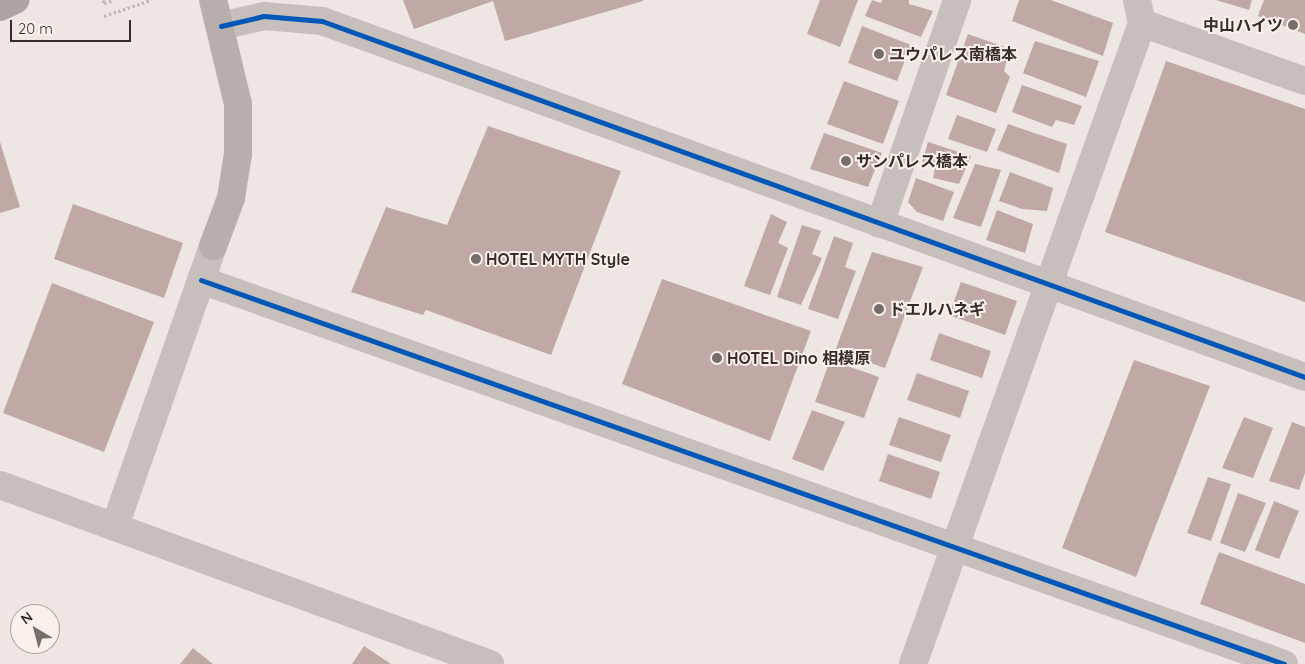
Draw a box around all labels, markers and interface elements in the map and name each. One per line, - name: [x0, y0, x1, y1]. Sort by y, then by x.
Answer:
- scale bar: [12, 10, 134, 42]
- place label: 中山ハイツ: [1203, 15, 1283, 35]
- text: 20 m: [18, 19, 53, 38]
- marker: 中山ハイツ: [1287, 19, 1299, 31]
- place label: ユウパレス南橋本: [889, 44, 1017, 64]
- marker: ユウパレス南橋本: [873, 48, 885, 60]
- place label: サンパレス橋本: [856, 151, 968, 171]
- marker: サンパレス橋本: [840, 155, 852, 167]
- place label: HOTEL MYTH Style: [486, 249, 630, 269]
- marker: HOTEL MYTH Style: [470, 253, 482, 265]
- place label: ドエルハネギ: [889, 299, 985, 319]
- marker: ドエルハネギ: [873, 303, 885, 315]
- place label: HOTEL Dino 相模原: [727, 348, 870, 368]
- marker: HOTEL Dino 相模原: [711, 352, 723, 364]
- north arrow: [10, 604, 60, 654]
- text: N: [17, 608, 36, 628]

